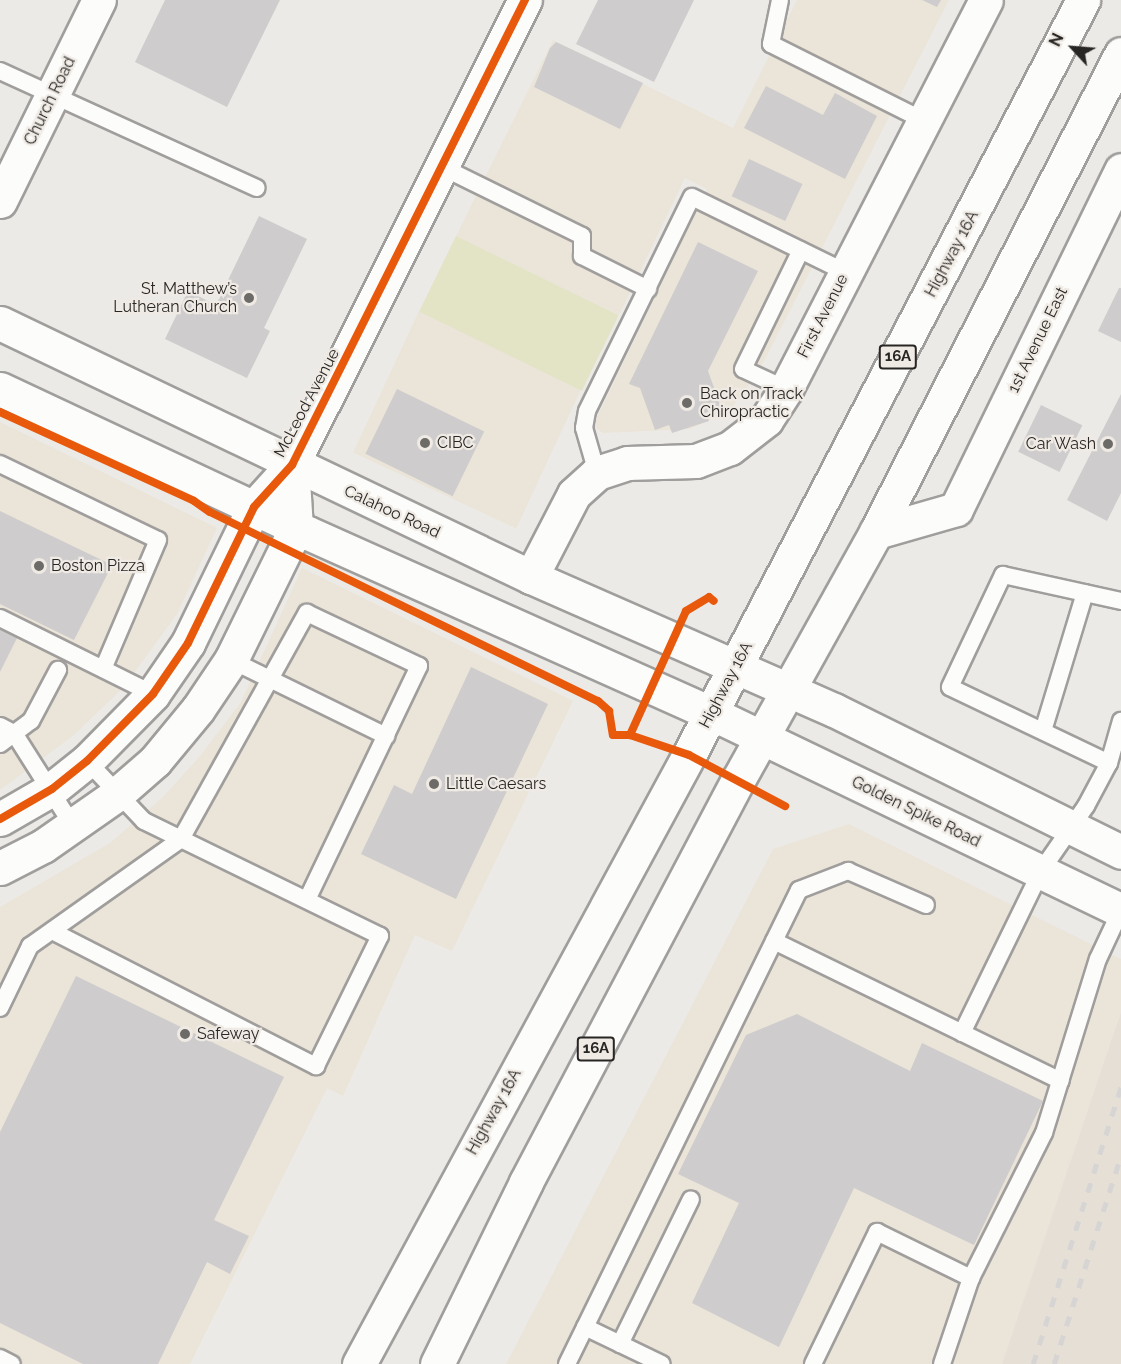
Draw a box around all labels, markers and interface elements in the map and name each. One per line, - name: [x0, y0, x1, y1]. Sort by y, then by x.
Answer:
- north arrow: [1043, 18, 1103, 78]
- text: N: [1045, 30, 1068, 50]
- street label: Church Road: [20, 54, 80, 148]
- street label: Highway 16A: [921, 207, 983, 301]
- street label: First Avenue: [794, 271, 852, 361]
- place label: St. Matthew’s Lutheran Church: [113, 279, 237, 317]
- street label: 1st Avenue East: [1004, 284, 1072, 396]
- marker: St. Matthew’s Lutheran Church: [242, 291, 256, 305]
- street label: McLeod Avenue: [270, 345, 344, 461]
- road number: 16A: [878, 345, 918, 369]
- place label: Back on Track Chiropractic: [700, 384, 804, 422]
- marker: Back on Track Chiropractic: [678, 394, 696, 412]
- place label: CIBC: [437, 433, 474, 453]
- place label: Car Wash: [1025, 434, 1096, 454]
- marker: CIBC: [418, 436, 432, 450]
- marker: Car Wash: [1101, 437, 1115, 451]
- street label: Calahoo Road: [341, 481, 443, 543]
- place label: Boston Pizza: [51, 556, 145, 576]
- marker: Boston Pizza: [32, 559, 46, 573]
- street label: Highway 16A: [695, 638, 757, 732]
- street label: Golden Spike Road: [848, 772, 984, 852]
- place label: Little Caesars: [446, 774, 546, 794]
- marker: Little Caesars: [427, 777, 441, 791]
- place label: Safeway: [197, 1024, 259, 1044]
- marker: Safeway: [178, 1027, 192, 1041]
- road number: 16A: [576, 1037, 616, 1061]
- street label: Highway 16A: [462, 1066, 526, 1158]

